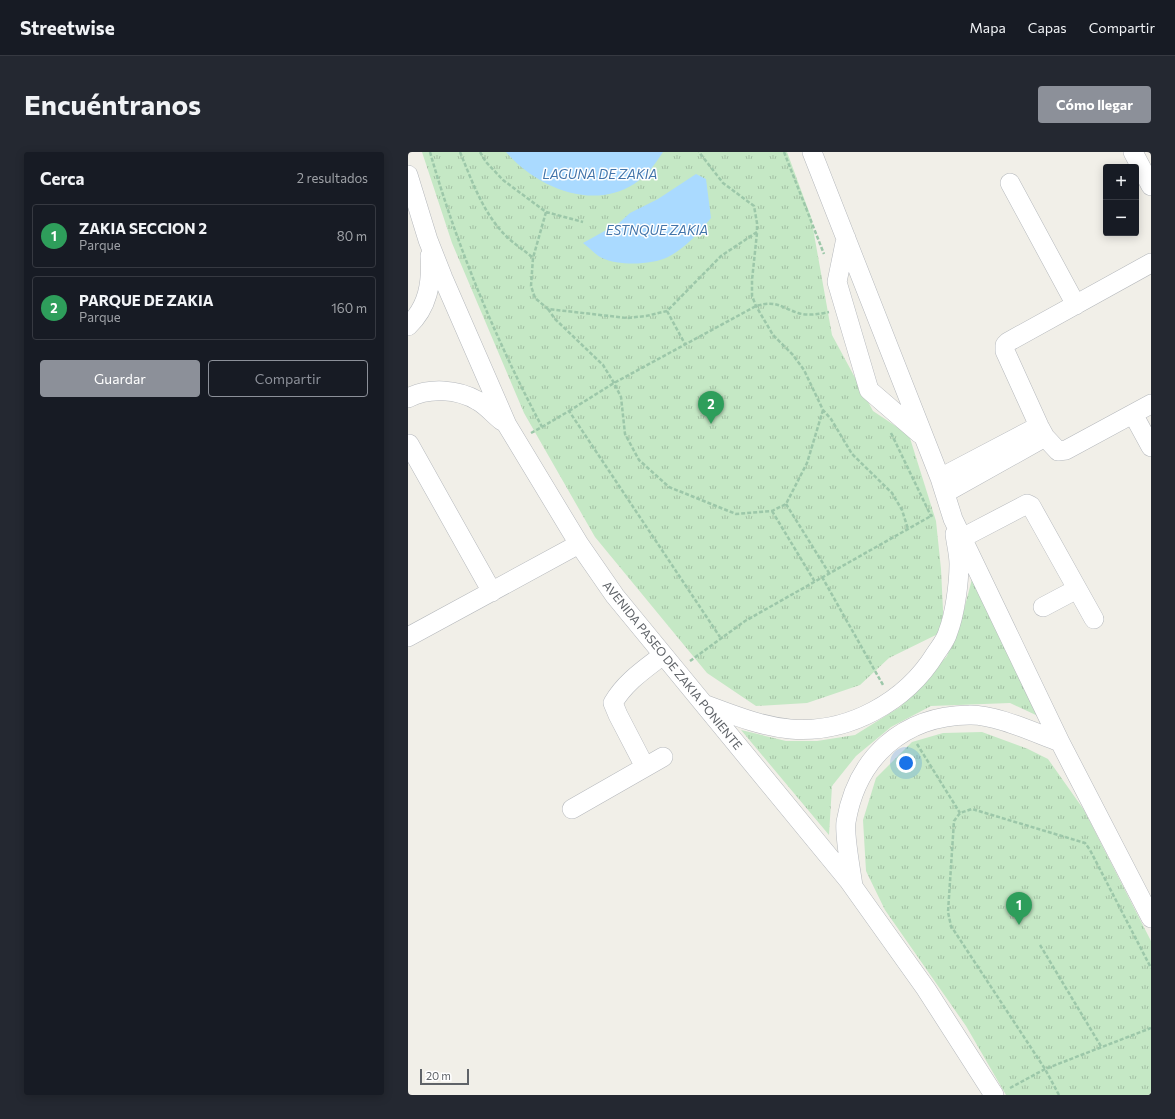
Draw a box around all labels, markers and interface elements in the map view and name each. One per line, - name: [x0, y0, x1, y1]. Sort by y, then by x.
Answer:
- text: Streetwise: [20, 16, 115, 39]
- text: Mapa: [970, 19, 1006, 36]
- text: Capas: [1028, 19, 1067, 36]
- text: Compartir: [1089, 19, 1155, 36]
- button: Cómo llegar: [1038, 86, 1151, 123]
- text: Encuéntranos: [24, 87, 201, 121]
- map controls: [1103, 164, 1139, 236]
- button: +: [1103, 164, 1139, 200]
- water label: LAGUNA DE ZAKIA: [543, 166, 657, 182]
- text: Cerca: [40, 168, 85, 189]
- text: 2 resultados: [297, 170, 368, 186]
- button: −: [1103, 200, 1139, 236]
- text: ZAKIA SECCION 2: [79, 219, 207, 237]
- water label: ESTNQUE ZAKIA: [606, 222, 708, 238]
- text: 1: [51, 228, 57, 244]
- text: 80 m: [337, 228, 367, 244]
- text: Parque: [79, 237, 121, 253]
- text: PARQUE DE ZAKIA: [79, 291, 214, 309]
- text: 2: [50, 300, 58, 316]
- text: 160 m: [331, 300, 367, 316]
- text: Parque: [79, 309, 121, 325]
- button: Guardar: [40, 360, 200, 397]
- button: Compartir: [208, 360, 368, 397]
- pin: 2: [698, 391, 724, 424]
- street label: AVENIDA PASEO DE ZAKIA PONIENTE: [601, 578, 745, 752]
- your location: [896, 753, 916, 773]
- pin: 1: [1006, 892, 1032, 925]
- scale bar: [420, 1067, 469, 1086]
- text: 20 m: [426, 1069, 451, 1082]

